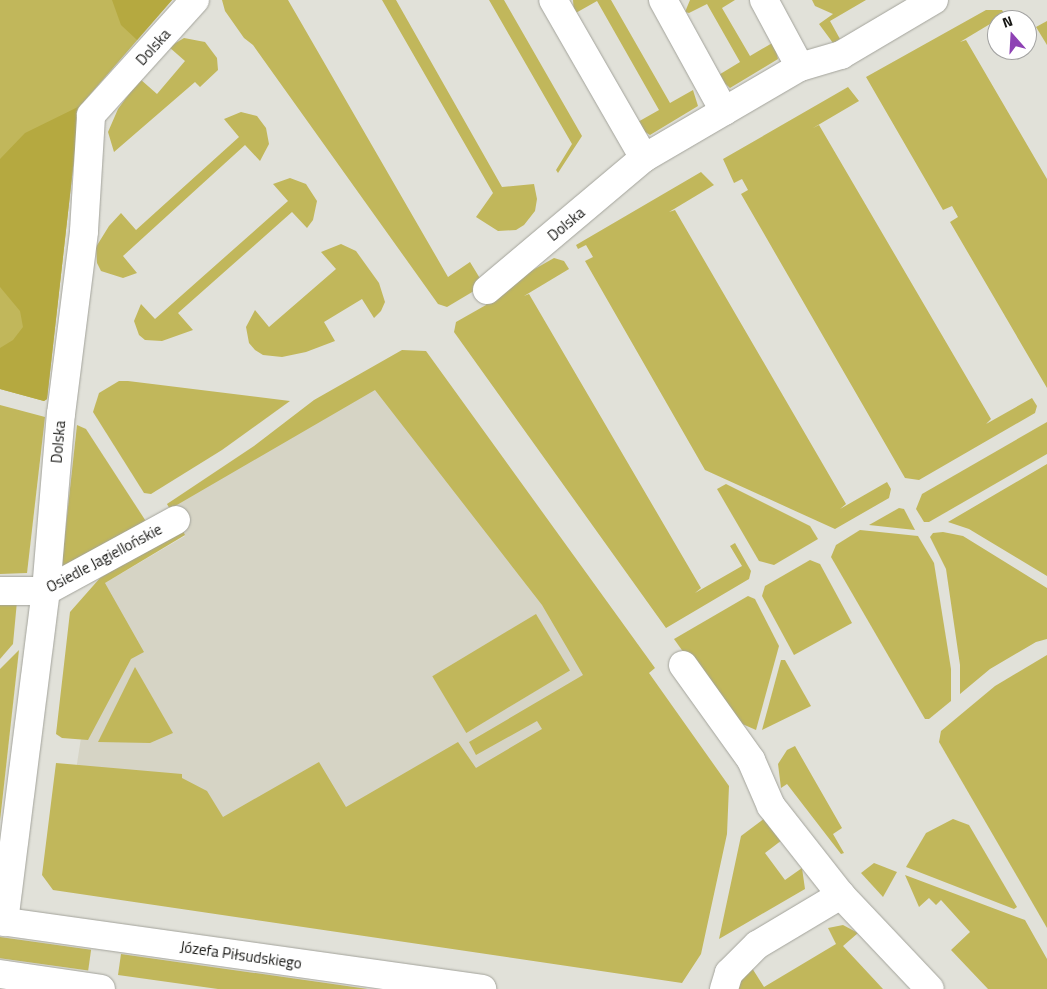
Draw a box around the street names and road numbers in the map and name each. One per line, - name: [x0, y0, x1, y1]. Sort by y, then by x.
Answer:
- street label: Dolska: [132, 25, 174, 69]
- street label: Dolska: [544, 203, 588, 245]
- street label: Dolska: [47, 420, 69, 464]
- street label: Osiedle Jagiellońskie: [43, 520, 165, 596]
- street label: Józefa Piłsudskiego: [179, 938, 303, 972]

